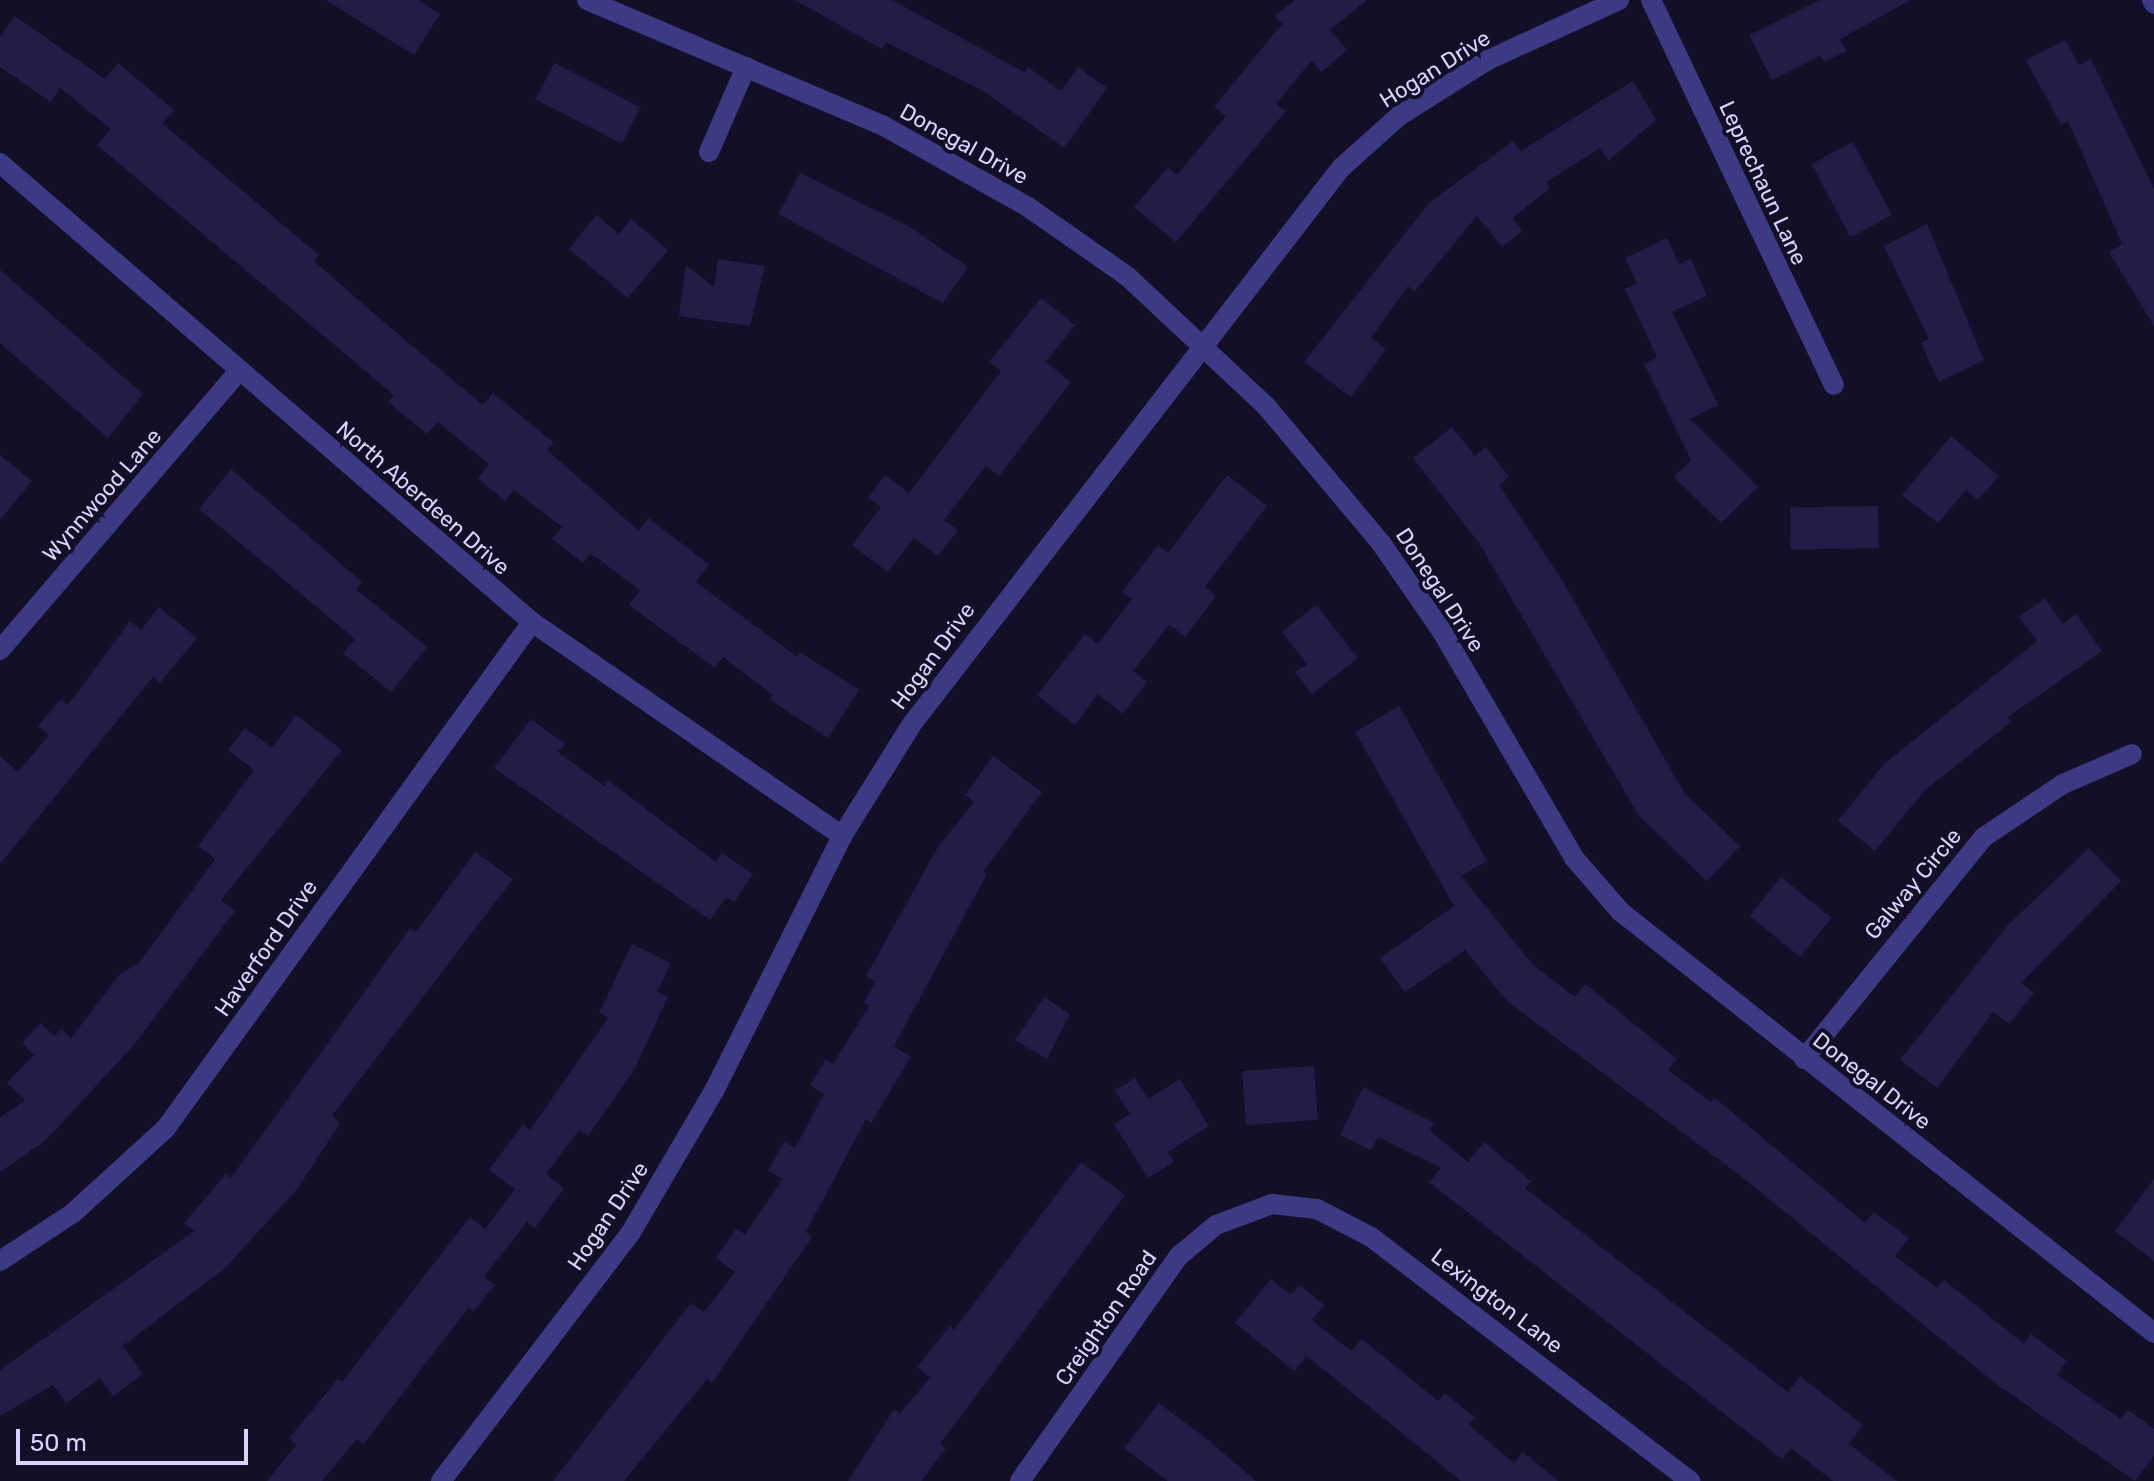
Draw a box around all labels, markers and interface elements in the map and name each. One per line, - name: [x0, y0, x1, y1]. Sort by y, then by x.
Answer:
- street label: Hogan Drive: [1375, 25, 1495, 113]
- street label: Leprechaun Lane: [1713, 97, 1813, 269]
- street label: Donegal Drive: [895, 98, 1033, 190]
- street label: North Aberdeen Drive: [331, 415, 515, 581]
- street label: Wynnwood Lane: [37, 423, 167, 567]
- street label: Donegal Drive: [1390, 523, 1490, 657]
- street label: Hogan Drive: [886, 598, 980, 714]
- street label: Galway Circle: [1859, 823, 1967, 945]
- street label: Haverford Drive: [209, 875, 323, 1021]
- street label: Donegal Drive: [1808, 1027, 1936, 1135]
- street label: Hogan Drive: [562, 1157, 654, 1275]
- street label: Lexington Lane: [1426, 1243, 1568, 1359]
- street label: Creighton Road: [1050, 1245, 1162, 1391]
- scale bar: [20, 1413, 252, 1463]
- text: 50 m: [30, 1429, 87, 1457]

